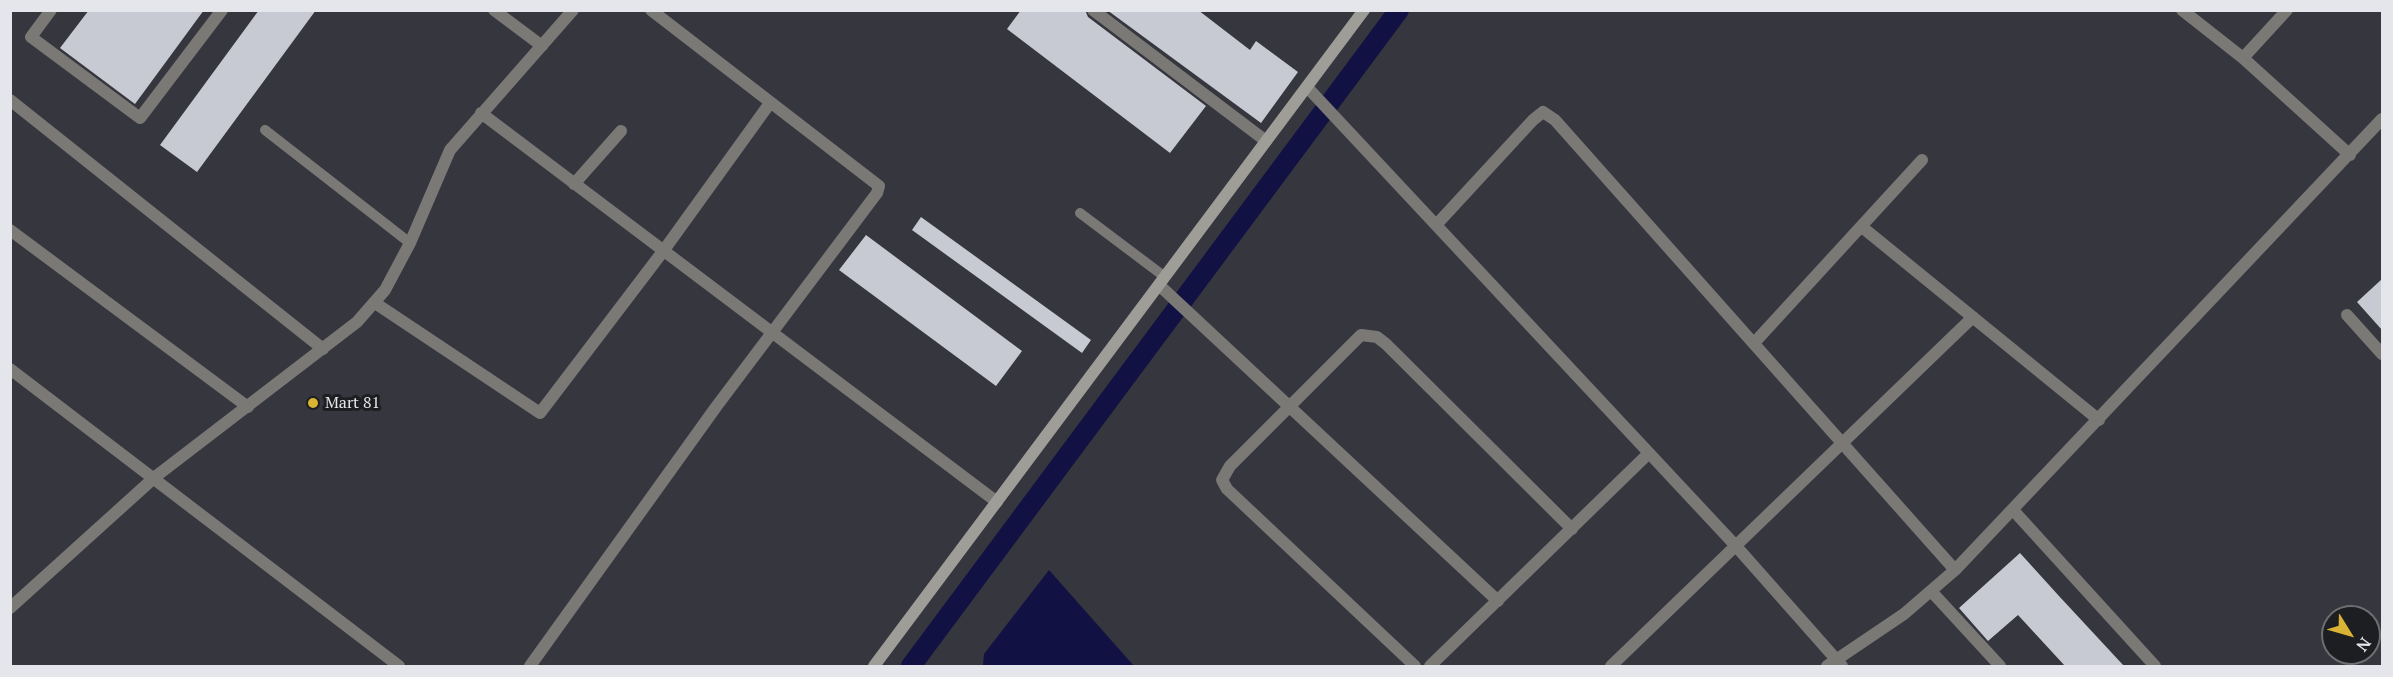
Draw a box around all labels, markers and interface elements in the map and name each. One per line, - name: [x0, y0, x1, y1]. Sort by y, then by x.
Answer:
- place label: Mart 81: [325, 393, 380, 413]
- marker: Mart 81: [306, 396, 320, 410]
- north arrow: [2321, 605, 2381, 665]
- text: N: [2351, 633, 2376, 656]

